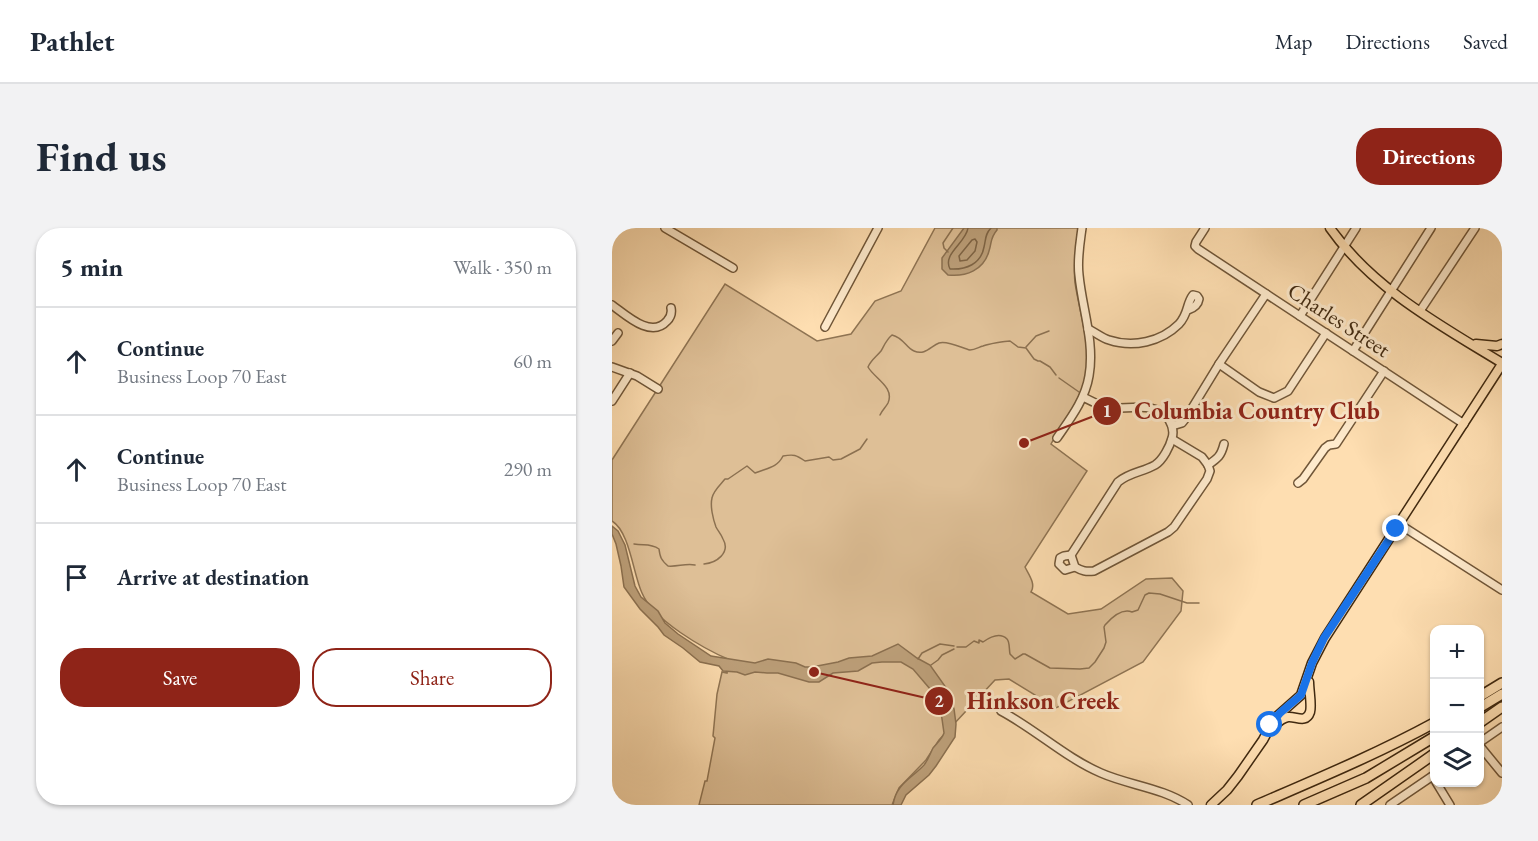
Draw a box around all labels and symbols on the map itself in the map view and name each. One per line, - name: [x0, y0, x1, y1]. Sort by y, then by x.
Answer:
- street label: Charles Street: [1282, 276, 1396, 364]
- callout: Columbia Country Club: [1092, 390, 1392, 432]
- text: Columbia Country Club: [1134, 395, 1380, 427]
- text: 1: [1102, 399, 1112, 422]
- route end: [1382, 515, 1408, 541]
- callout: Hinkson Creek: [924, 680, 1131, 722]
- text: Hinkson Creek: [967, 685, 1120, 716]
- text: 2: [934, 689, 944, 712]
- route start: [1256, 711, 1282, 737]

